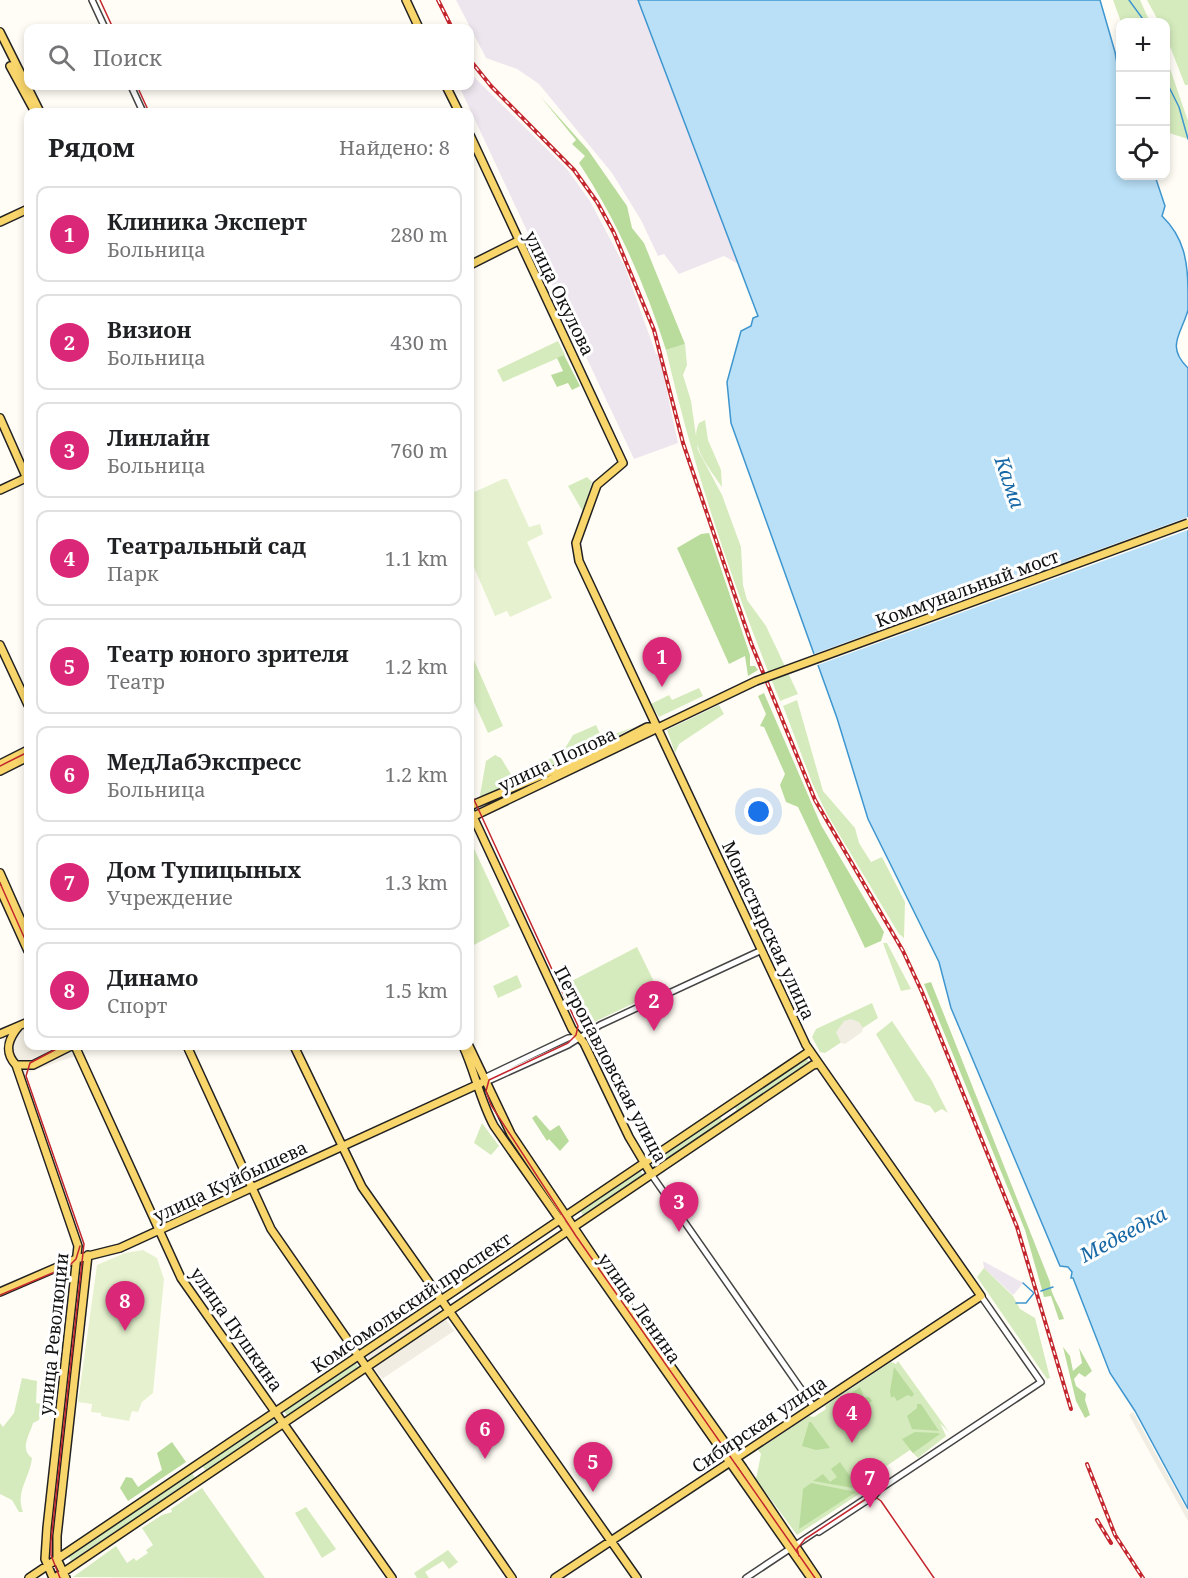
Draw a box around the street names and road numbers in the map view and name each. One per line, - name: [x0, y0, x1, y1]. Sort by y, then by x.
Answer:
- street label: улица Окулова: [519, 227, 601, 359]
- street label: Коммунальный мост: [872, 544, 1062, 632]
- street label: улица Попова: [494, 721, 620, 797]
- street label: Монастырская улица: [717, 837, 821, 1023]
- street label: Петропавловская улица: [549, 962, 673, 1166]
- street label: улица Куйбышева: [149, 1135, 311, 1227]
- street label: Комсомольский проспект: [306, 1226, 516, 1378]
- street label: улица Ленина: [593, 1248, 687, 1368]
- street label: улица Революции: [33, 1252, 73, 1416]
- street label: улица Пушкина: [185, 1262, 289, 1396]
- street label: Сибирская улица: [687, 1370, 831, 1478]

